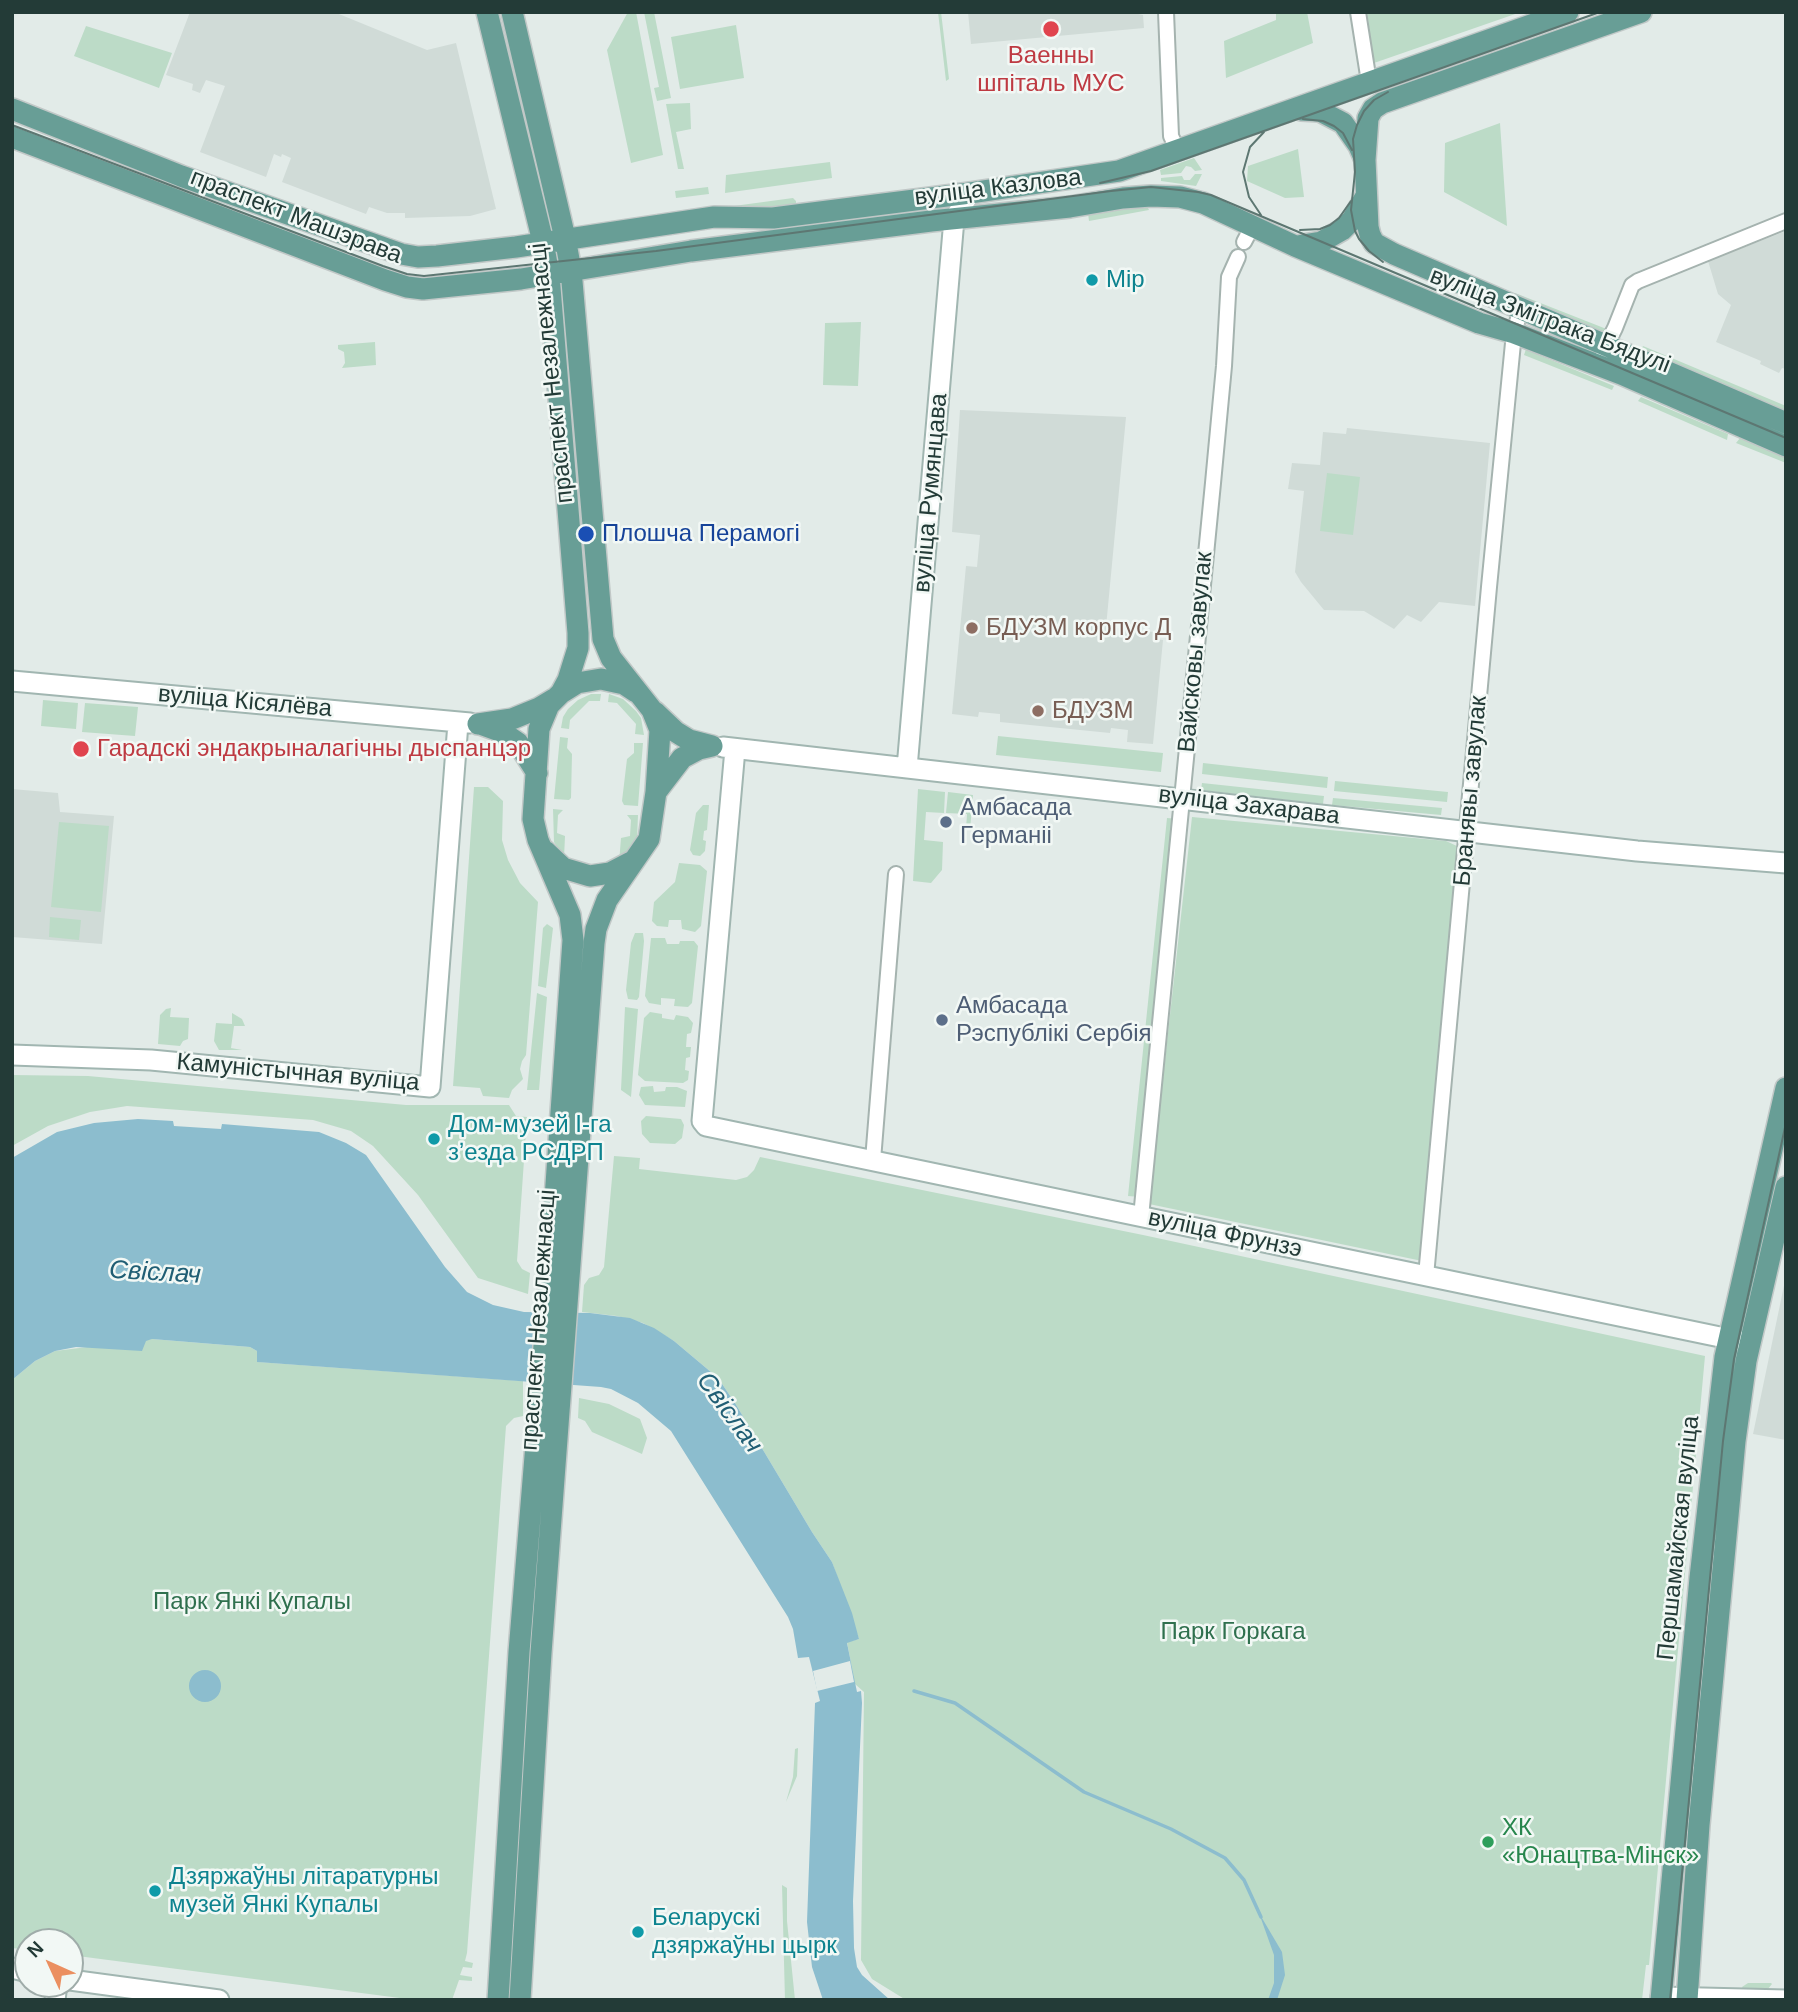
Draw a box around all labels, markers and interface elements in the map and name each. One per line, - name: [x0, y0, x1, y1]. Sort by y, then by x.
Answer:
- marker: Ваенны шпіталь МУС: [1041, 19, 1061, 39]
- place label: Ваенны шпіталь МУС: [977, 42, 1125, 98]
- street label: праспект Машэрава: [186, 163, 406, 271]
- street label: вуліца Казлова: [913, 163, 1083, 213]
- street label: праспект Незалежнасці: [524, 241, 580, 505]
- street label: вуліца Змітрака Бядулі: [1426, 262, 1674, 380]
- place label: Мір: [1106, 266, 1145, 294]
- marker: Мір: [1084, 272, 1100, 288]
- street label: вуліца Румянцава: [908, 392, 954, 594]
- place label: Плошча Перамогі: [602, 520, 800, 548]
- marker: Плошча Перамогі: [576, 524, 596, 544]
- street label: Вайсковы завулак: [1173, 550, 1219, 754]
- place label: БДУЗМ корпус Д: [986, 614, 1171, 642]
- marker: БДУЗМ корпус Д: [964, 620, 980, 636]
- street label: вуліца Кісялёва: [157, 680, 333, 724]
- street label: Бранявы завулак: [1448, 694, 1494, 888]
- place label: БДУЗМ: [1052, 697, 1133, 725]
- marker: БДУЗМ: [1030, 703, 1046, 719]
- place label: Гарадскі эндакрыналагічны дыспанцэр: [97, 735, 531, 763]
- marker: Гарадскі эндакрыналагічны дыспанцэр: [71, 739, 91, 759]
- street label: вуліца Захарава: [1157, 781, 1341, 831]
- place label: Амбасада Германіі: [960, 794, 1071, 850]
- marker: Амбасада Германіі: [938, 814, 954, 830]
- place label: Амбасада Рэспублікі Сербія: [956, 992, 1152, 1048]
- marker: Амбасада Рэспублікі Сербія: [934, 1012, 950, 1028]
- street label: Камуністычная вуліца: [175, 1048, 421, 1098]
- place label: Дом-музей I-га зʼезда РСДРП: [448, 1111, 612, 1167]
- marker: Дом-музей I-га зʼезда РСДРП: [426, 1131, 442, 1147]
- street label: праспект Незалежнасці: [516, 1188, 562, 1452]
- street label: вуліца Фрунзэ: [1145, 1204, 1305, 1264]
- water label: Свіслач: [108, 1255, 202, 1291]
- water label: Свіслач: [689, 1367, 769, 1459]
- street label: Першамайская вуліца: [1652, 1414, 1706, 1662]
- park label: Парк Янкі Купалы: [153, 1588, 351, 1616]
- park label: Парк Горкага: [1160, 1618, 1306, 1646]
- place label: ХК «Юнацтва-Мінск»: [1502, 1814, 1699, 1870]
- marker: ХК «Юнацтва-Мінск»: [1480, 1834, 1496, 1850]
- place label: Дзяржаўны літаратурны музей Янкі Купалы: [169, 1863, 438, 1919]
- marker: Дзяржаўны літаратурны музей Янкі Купалы: [147, 1883, 163, 1899]
- place label: Беларускі дзяржаўны цырк: [652, 1904, 837, 1960]
- marker: Беларускі дзяржаўны цырк: [630, 1924, 646, 1940]
- north arrow: [14, 1928, 84, 1998]
- text: N: [23, 1937, 47, 1961]

